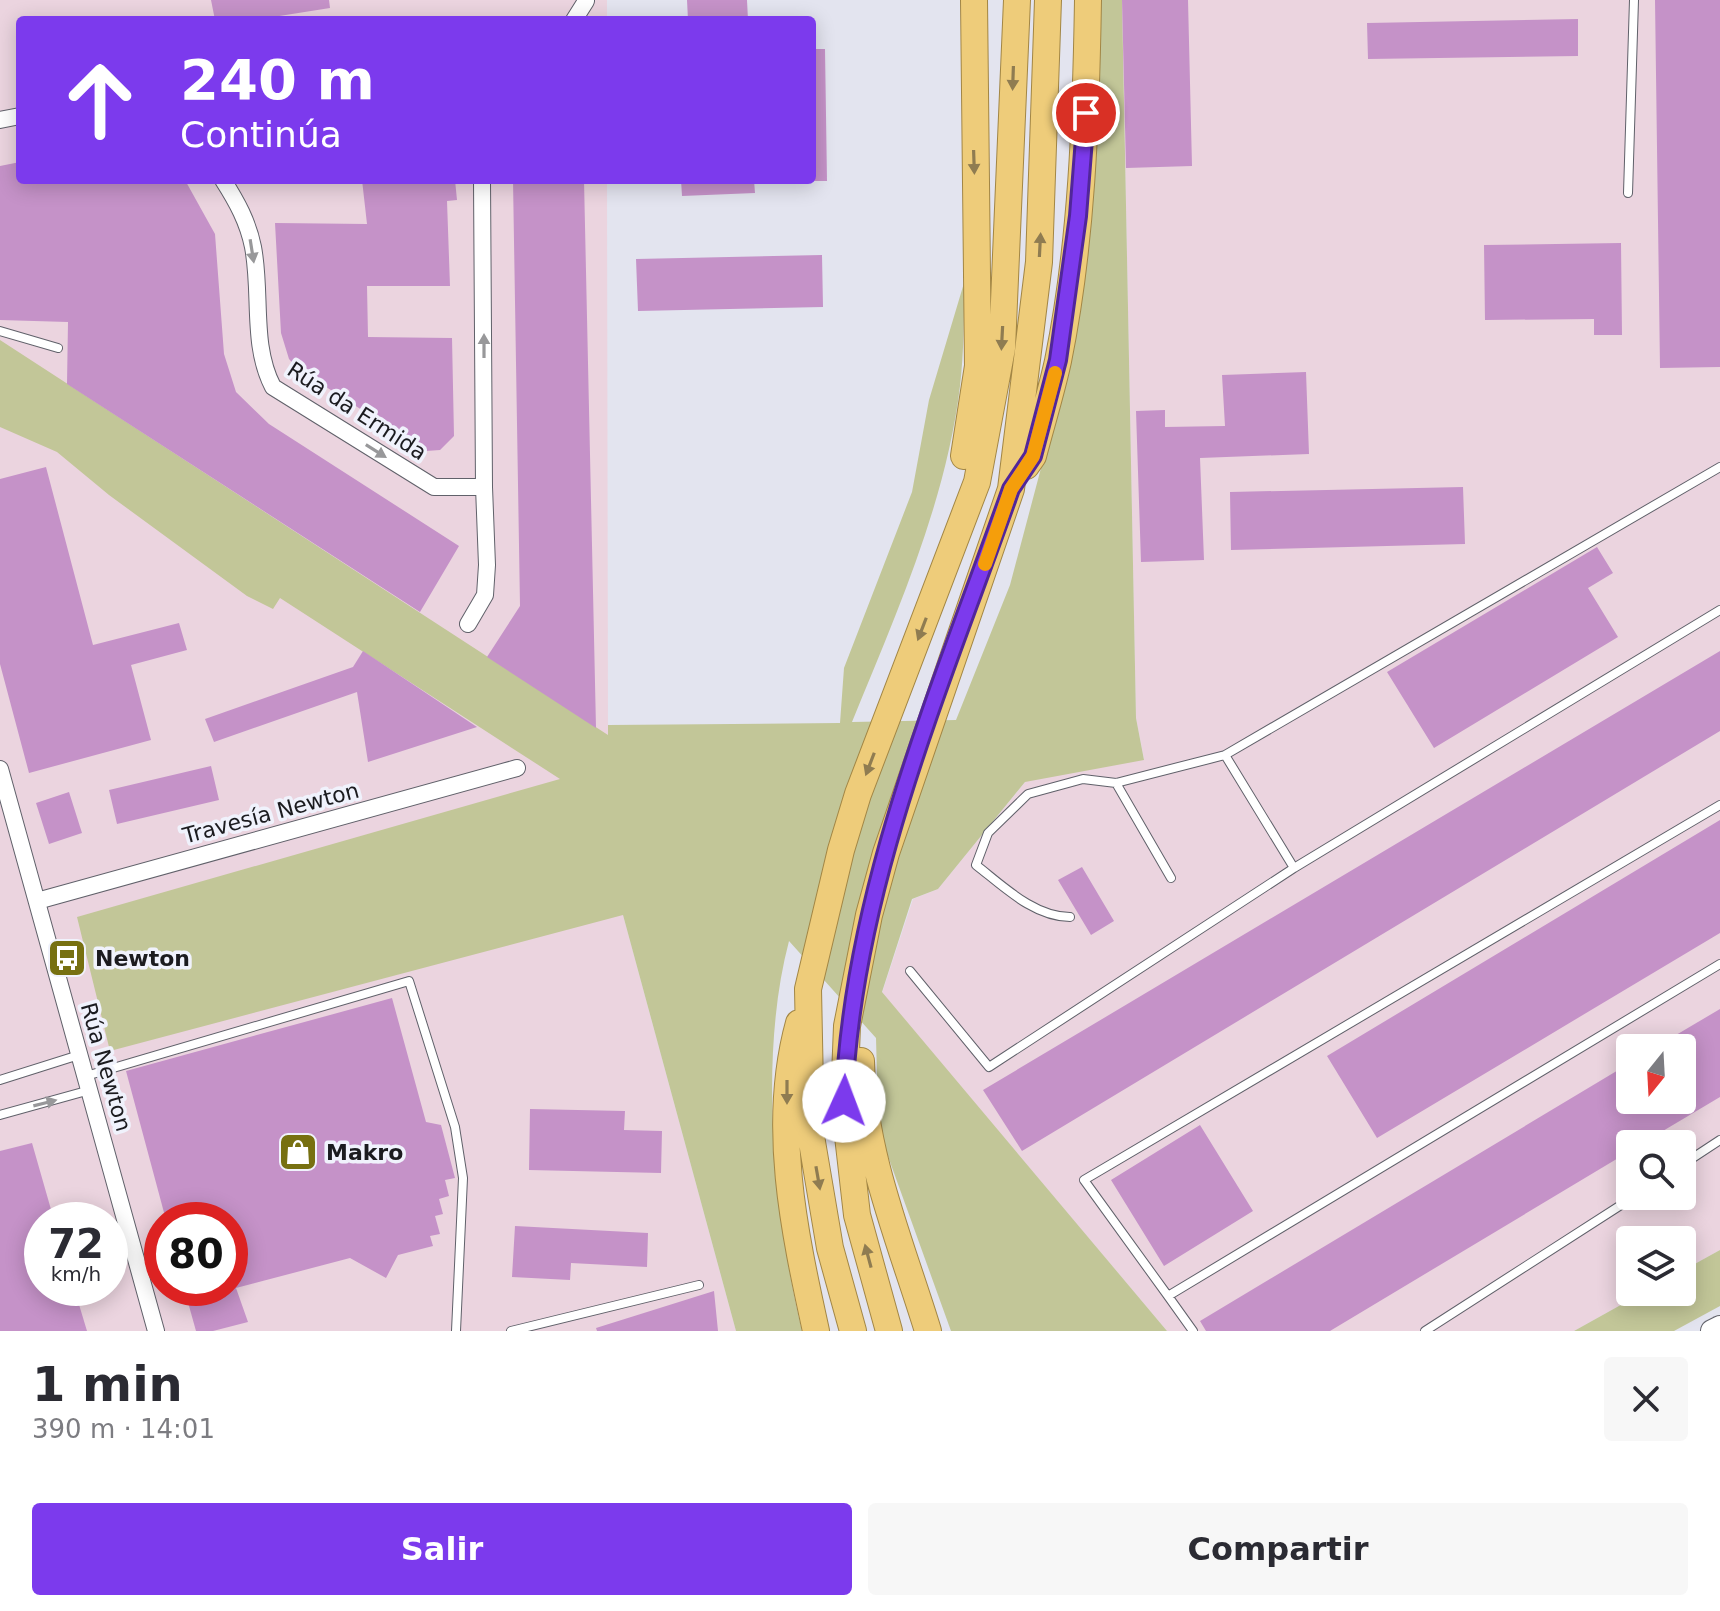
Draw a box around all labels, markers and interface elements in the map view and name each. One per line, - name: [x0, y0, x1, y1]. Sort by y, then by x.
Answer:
- text: 240 m: [180, 47, 375, 112]
- icon: ahead: [48, 48, 152, 152]
- one-way arrow: [1006, 66, 1019, 91]
- pin: [1052, 79, 1120, 147]
- icon: arrive: [1064, 91, 1108, 135]
- text: Continúa: [180, 114, 342, 155]
- one-way arrow: [968, 150, 981, 175]
- one-way arrow: [1034, 232, 1047, 257]
- one-way arrow: [247, 239, 259, 264]
- one-way arrow: [995, 326, 1008, 351]
- one-way arrow: [477, 333, 490, 358]
- street label: Rúa da Ermida: [283, 357, 431, 465]
- one-way arrow: [365, 443, 386, 458]
- one-way arrow: [915, 617, 928, 641]
- one-way arrow: [863, 752, 876, 776]
- street label: Travesía Newton: [179, 777, 362, 849]
- bus stop icon: Newton: [46, 937, 88, 979]
- place label: Newton: [95, 946, 190, 971]
- street label: Rúa Newton: [76, 1000, 136, 1134]
- north arrow: [1616, 1034, 1696, 1114]
- map controls: [1616, 1034, 1696, 1306]
- position arrow: [802, 1059, 886, 1143]
- one-way arrow: [781, 1080, 793, 1105]
- one-way arrow: [33, 1097, 58, 1109]
- button: search: [1616, 1130, 1696, 1210]
- shop icon: Makro: [277, 1131, 319, 1173]
- place label: Makro: [326, 1140, 403, 1165]
- one-way arrow: [813, 1166, 825, 1191]
- speed limit sign: 80: [144, 1202, 248, 1306]
- text: 72: [48, 1221, 104, 1267]
- button: layers: [1616, 1226, 1696, 1306]
- one-way arrow: [862, 1243, 874, 1268]
- text: km/h: [51, 1262, 101, 1286]
- text: 1 min: [32, 1356, 183, 1412]
- button: close: [1604, 1357, 1688, 1441]
- text: 390 m · 14:01: [32, 1414, 215, 1444]
- button: Salir: [32, 1503, 852, 1595]
- button: Compartir: [868, 1503, 1688, 1595]

